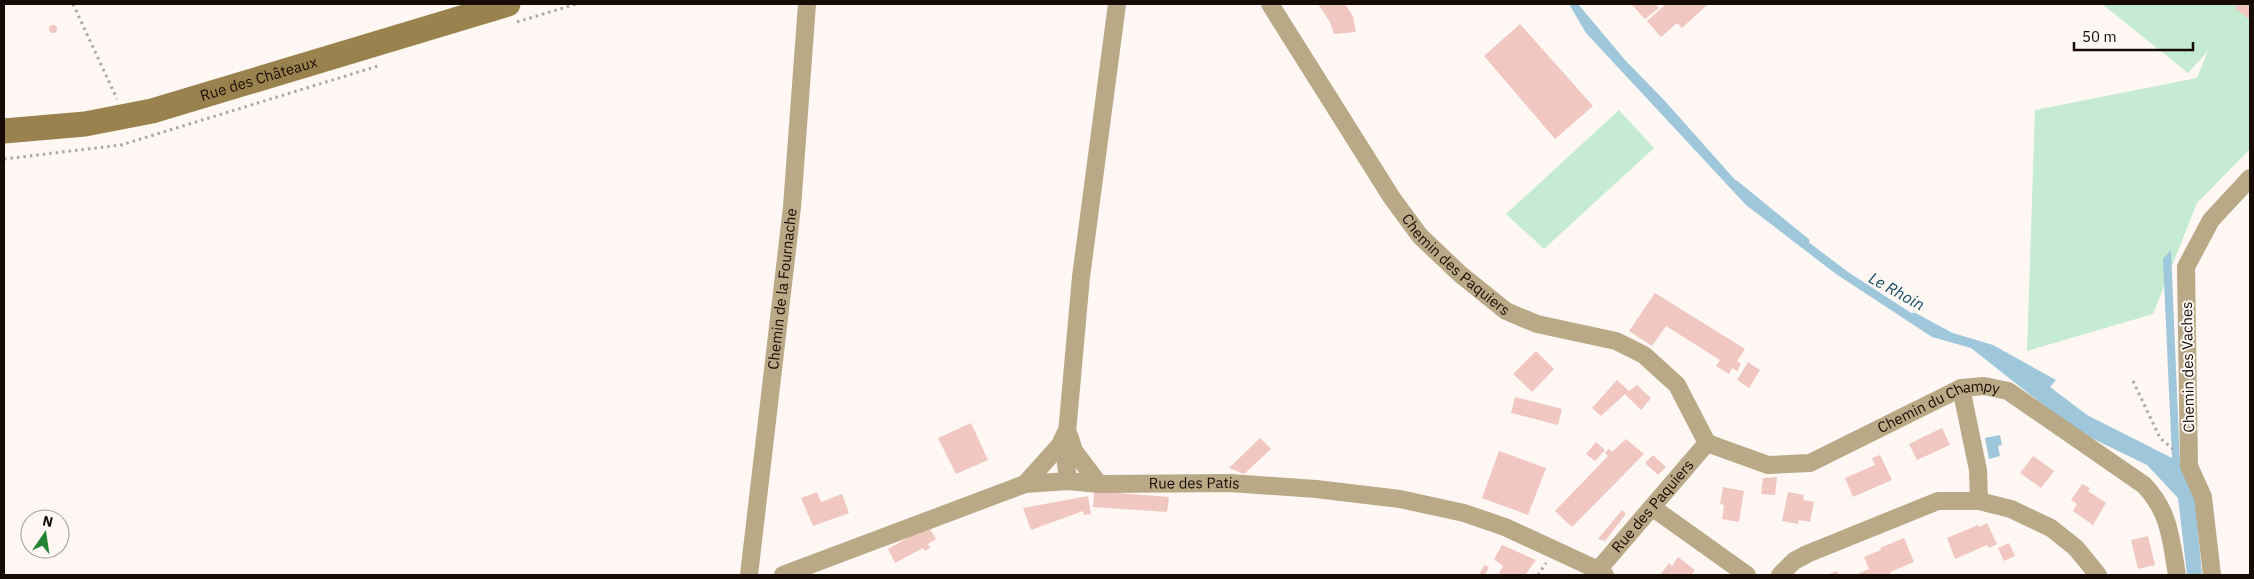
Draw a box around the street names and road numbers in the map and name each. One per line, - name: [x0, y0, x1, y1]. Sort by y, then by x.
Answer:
- street label: Rue des Châteaux: [198, 52, 320, 105]
- street label: Chemin de la Fournache: [763, 207, 801, 371]
- street label: Chemin des Paquiers: [1398, 210, 1514, 320]
- street label: Chemin des Vaches: [2177, 301, 2198, 433]
- street label: Chemin du Champy: [1874, 376, 2002, 437]
- street label: Rue des Paquiers: [1607, 455, 1698, 556]
- street label: Rue des Patis: [1149, 473, 1240, 493]

